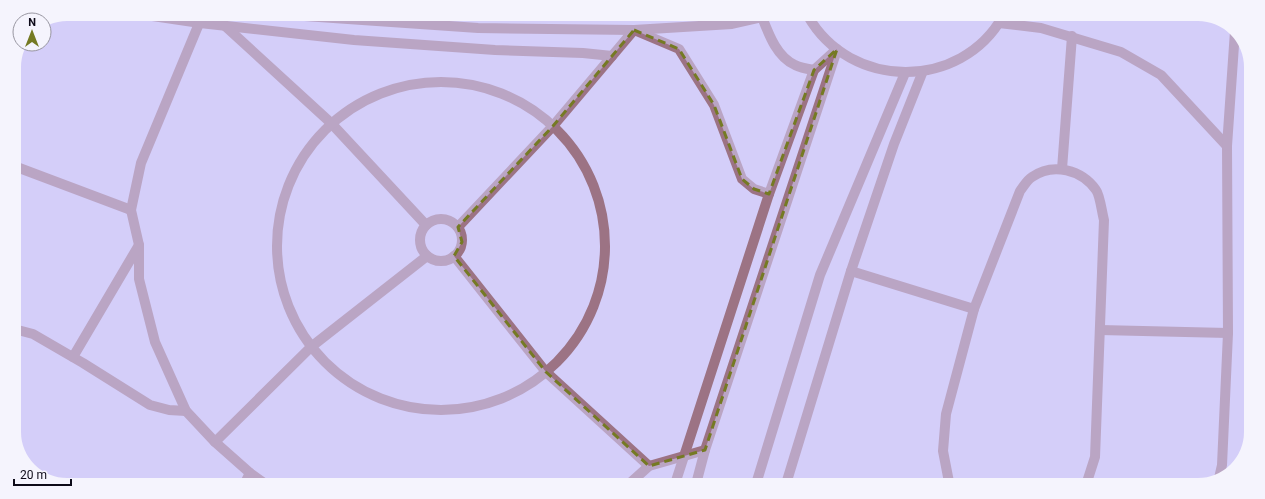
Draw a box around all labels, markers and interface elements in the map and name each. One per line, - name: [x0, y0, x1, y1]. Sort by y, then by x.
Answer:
- north arrow: [12, 12, 52, 52]
- text: N: [28, 16, 36, 29]
- scale bar: [14, 461, 71, 487]
- text: 20 m: [20, 468, 47, 482]

